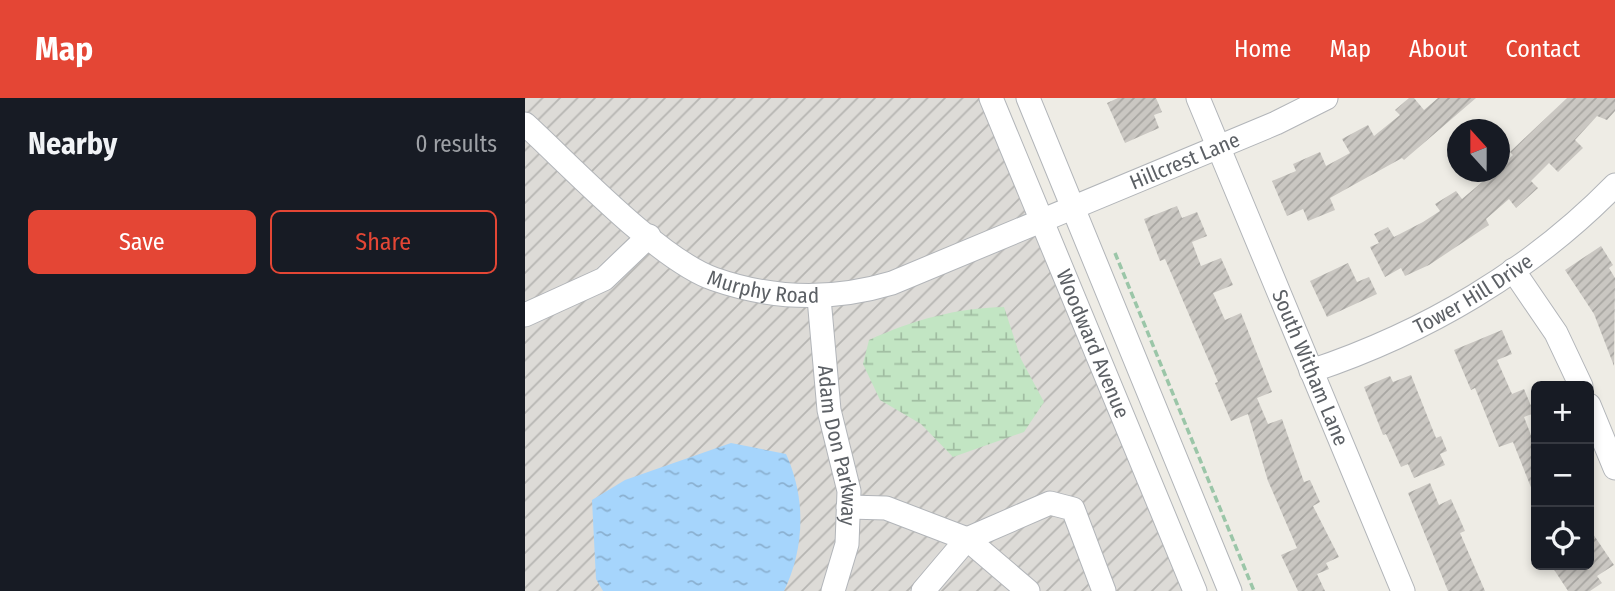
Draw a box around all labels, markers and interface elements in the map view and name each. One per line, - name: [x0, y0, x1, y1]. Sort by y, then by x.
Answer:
- text: Map: [35, 29, 93, 69]
- text: Home: [1234, 35, 1291, 63]
- text: Map: [1329, 35, 1371, 63]
- text: About: [1409, 35, 1467, 63]
- text: Contact: [1505, 35, 1580, 63]
- north arrow: [1447, 119, 1510, 182]
- text: Nearby: [28, 126, 117, 162]
- street label: Hillcrest Lane: [1126, 127, 1244, 195]
- text: 0 results: [416, 130, 497, 158]
- button: Save: [28, 210, 256, 274]
- button: Share: [270, 210, 497, 274]
- street label: Tower Hill Drive: [1409, 248, 1538, 340]
- street label: Murphy Road: [704, 265, 819, 309]
- street label: Woodward Avenue: [1050, 265, 1135, 422]
- street label: South Witham Lane: [1266, 286, 1354, 450]
- street label: Adam Don Parkway: [812, 364, 862, 527]
- map controls: [1531, 381, 1594, 570]
- button: +: [1531, 381, 1594, 444]
- button: −: [1531, 444, 1594, 507]
- button: locate: [1531, 507, 1594, 570]

